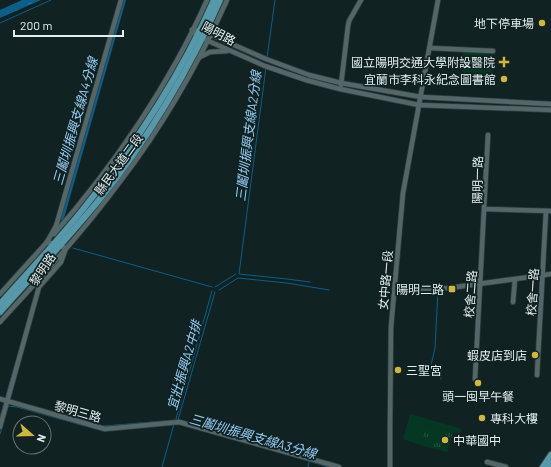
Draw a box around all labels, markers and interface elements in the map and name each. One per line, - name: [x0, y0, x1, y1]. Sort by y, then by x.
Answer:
- scale bar: [14, 12, 123, 38]
- place label: 地下停車場: [474, 16, 534, 30]
- text: 200 m: [20, 18, 52, 32]
- street label: 陽明路: [200, 18, 238, 48]
- marker: 地下停車場: [537, 18, 547, 28]
- water label: 三鬮圳振興支線A4分線: [49, 54, 101, 186]
- place label: 國立陽明交通大學附設醫院: [351, 55, 495, 69]
- marker: 國立陽明交通大學附設醫院: [498, 56, 510, 68]
- water label: 三鬮圳振興支線A2分線: [232, 68, 264, 202]
- place label: 宜蘭市李科永紀念圖書館: [364, 72, 496, 86]
- marker: 宜蘭市李科永紀念圖書館: [499, 74, 509, 84]
- street label: 縣民大道二段: [91, 131, 145, 197]
- street label: 陽明一路: [470, 156, 484, 204]
- street label: 女中路一段: [375, 249, 395, 311]
- street label: 黎明路: [26, 250, 58, 288]
- street label: 校舍一路: [523, 268, 541, 316]
- street label: 校舍二路: [461, 270, 479, 318]
- place label: 陽明二路: [396, 282, 444, 296]
- marker: 陽明二路: [447, 284, 457, 294]
- water label: 宜壯振興A2中排: [164, 316, 205, 412]
- place label: 蝦皮店到店: [467, 348, 527, 362]
- marker: 蝦皮店到店: [530, 350, 540, 360]
- place label: 三聖宮: [406, 363, 442, 377]
- marker: 三聖宮: [393, 365, 403, 375]
- marker: 頭一囤早午餐: [473, 378, 483, 388]
- place label: 頭一囤早午餐: [442, 389, 514, 403]
- street label: 黎明三路: [53, 398, 103, 424]
- water label: 三鬮圳振興支線A3分線: [188, 410, 320, 462]
- place label: 專科大樓: [490, 411, 538, 425]
- marker: 專科大樓: [477, 413, 487, 423]
- north arrow: [12, 415, 52, 455]
- text: N: [35, 433, 49, 444]
- place label: 中華國中: [453, 433, 501, 447]
- marker: 中華國中: [440, 435, 450, 445]

